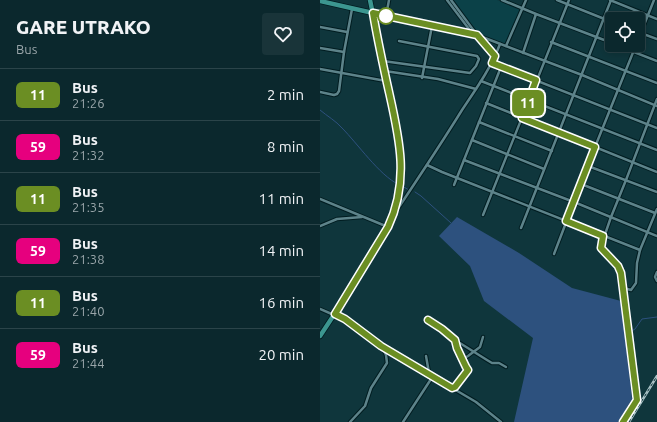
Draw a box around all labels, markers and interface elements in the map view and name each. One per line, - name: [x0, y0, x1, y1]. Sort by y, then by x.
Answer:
- unlabelled marker: [377, 7, 395, 25]
- map controls: [605, 12, 645, 52]
- button: locate: [605, 12, 645, 52]
- button: heart: [262, 13, 304, 55]
- text: GARE UTRAKO: [16, 16, 151, 38]
- text: Bus: [16, 42, 37, 56]
- text: Bus: [72, 79, 98, 96]
- text: 2 min: [267, 86, 304, 103]
- text: 11: [30, 87, 46, 103]
- line badge: 11: [510, 90, 546, 116]
- text: 11: [520, 95, 536, 111]
- text: 21:26: [72, 96, 105, 110]
- text: Bus: [72, 131, 98, 148]
- text: 8 min: [267, 138, 304, 155]
- text: 59: [30, 139, 46, 155]
- text: 21:32: [72, 148, 105, 162]
- text: Bus: [72, 183, 98, 200]
- text: 11 min: [258, 190, 304, 207]
- text: 11: [30, 191, 46, 207]
- text: 21:35: [72, 200, 105, 214]
- text: Bus: [72, 235, 98, 252]
- text: 14 min: [258, 242, 304, 259]
- text: 59: [30, 243, 46, 259]
- text: 21:38: [72, 252, 105, 266]
- text: Bus: [72, 287, 98, 304]
- text: 16 min: [258, 294, 304, 311]
- text: 11: [30, 295, 46, 311]
- text: 21:40: [72, 304, 105, 318]
- text: Bus: [72, 339, 98, 356]
- text: 20 min: [258, 346, 304, 363]
- text: 59: [30, 347, 46, 363]
- text: 21:44: [72, 356, 105, 370]

